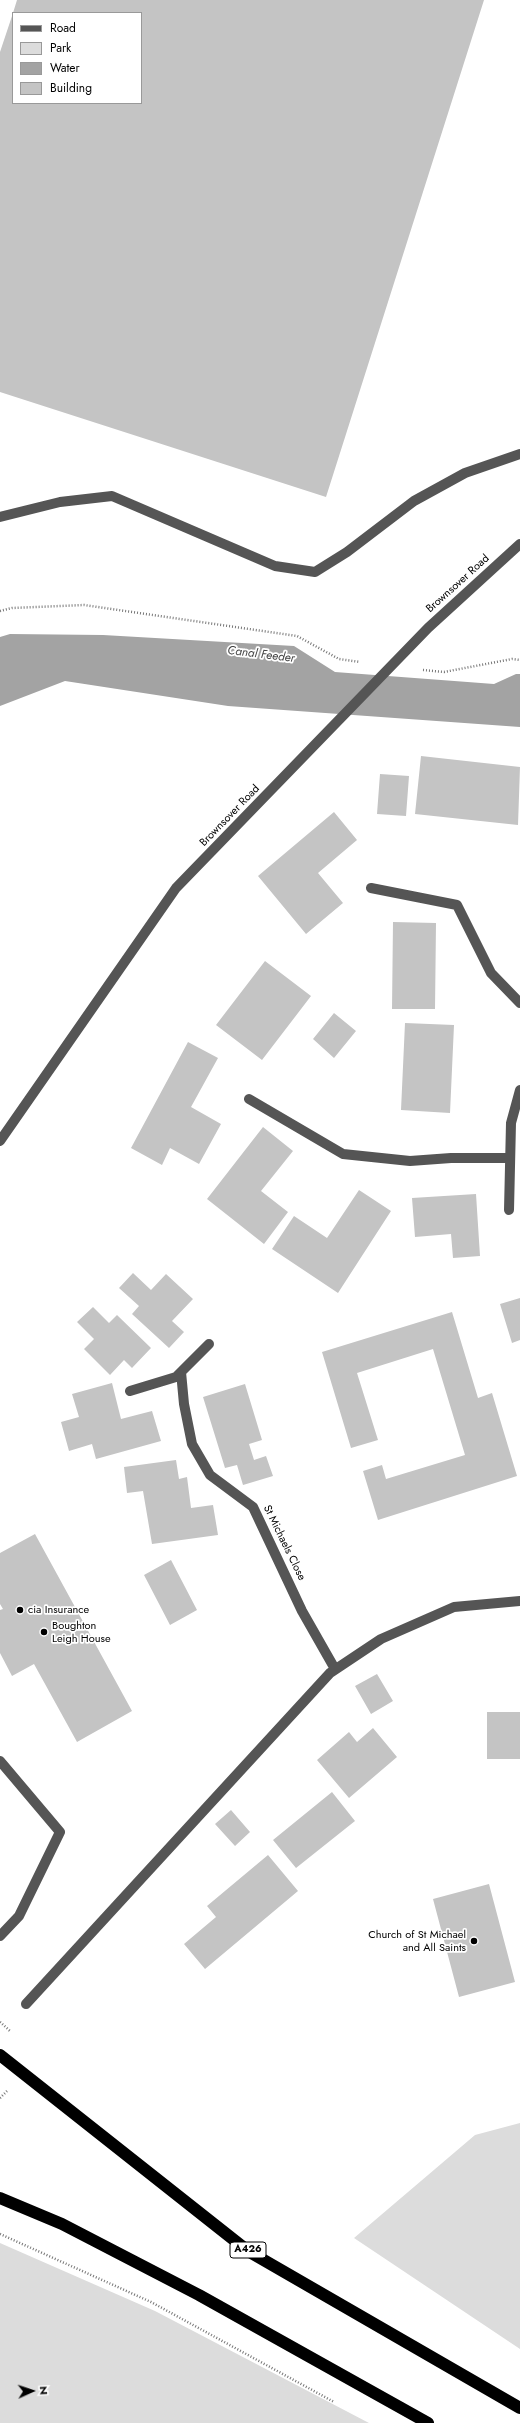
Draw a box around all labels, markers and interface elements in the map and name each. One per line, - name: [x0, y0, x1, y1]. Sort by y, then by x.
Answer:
- legend: [12, 12, 142, 104]
- text: Road: [50, 19, 76, 37]
- text: Park: [50, 39, 71, 57]
- text: Water: [50, 59, 80, 77]
- text: Building: [50, 79, 92, 97]
- street label: Brownsover Road: [424, 552, 492, 616]
- water label: Canal Feeder: [227, 644, 295, 666]
- street label: Brownsover Road: [197, 783, 263, 849]
- street label: St Michaels Close: [260, 1503, 308, 1583]
- place label: cia Insurance: [28, 1603, 89, 1617]
- marker: cia Insurance: [15, 1605, 25, 1615]
- place label: Boughton Leigh House: [52, 1619, 111, 1645]
- marker: Boughton Leigh House: [39, 1627, 49, 1637]
- place label: Church of St Michael and All Saints: [368, 1928, 466, 1954]
- marker: Church of St Michael and All Saints: [469, 1936, 479, 1946]
- road number: A426: [230, 2242, 266, 2258]
- north arrow: [12, 2371, 52, 2411]
- text: N: [36, 2386, 52, 2395]

